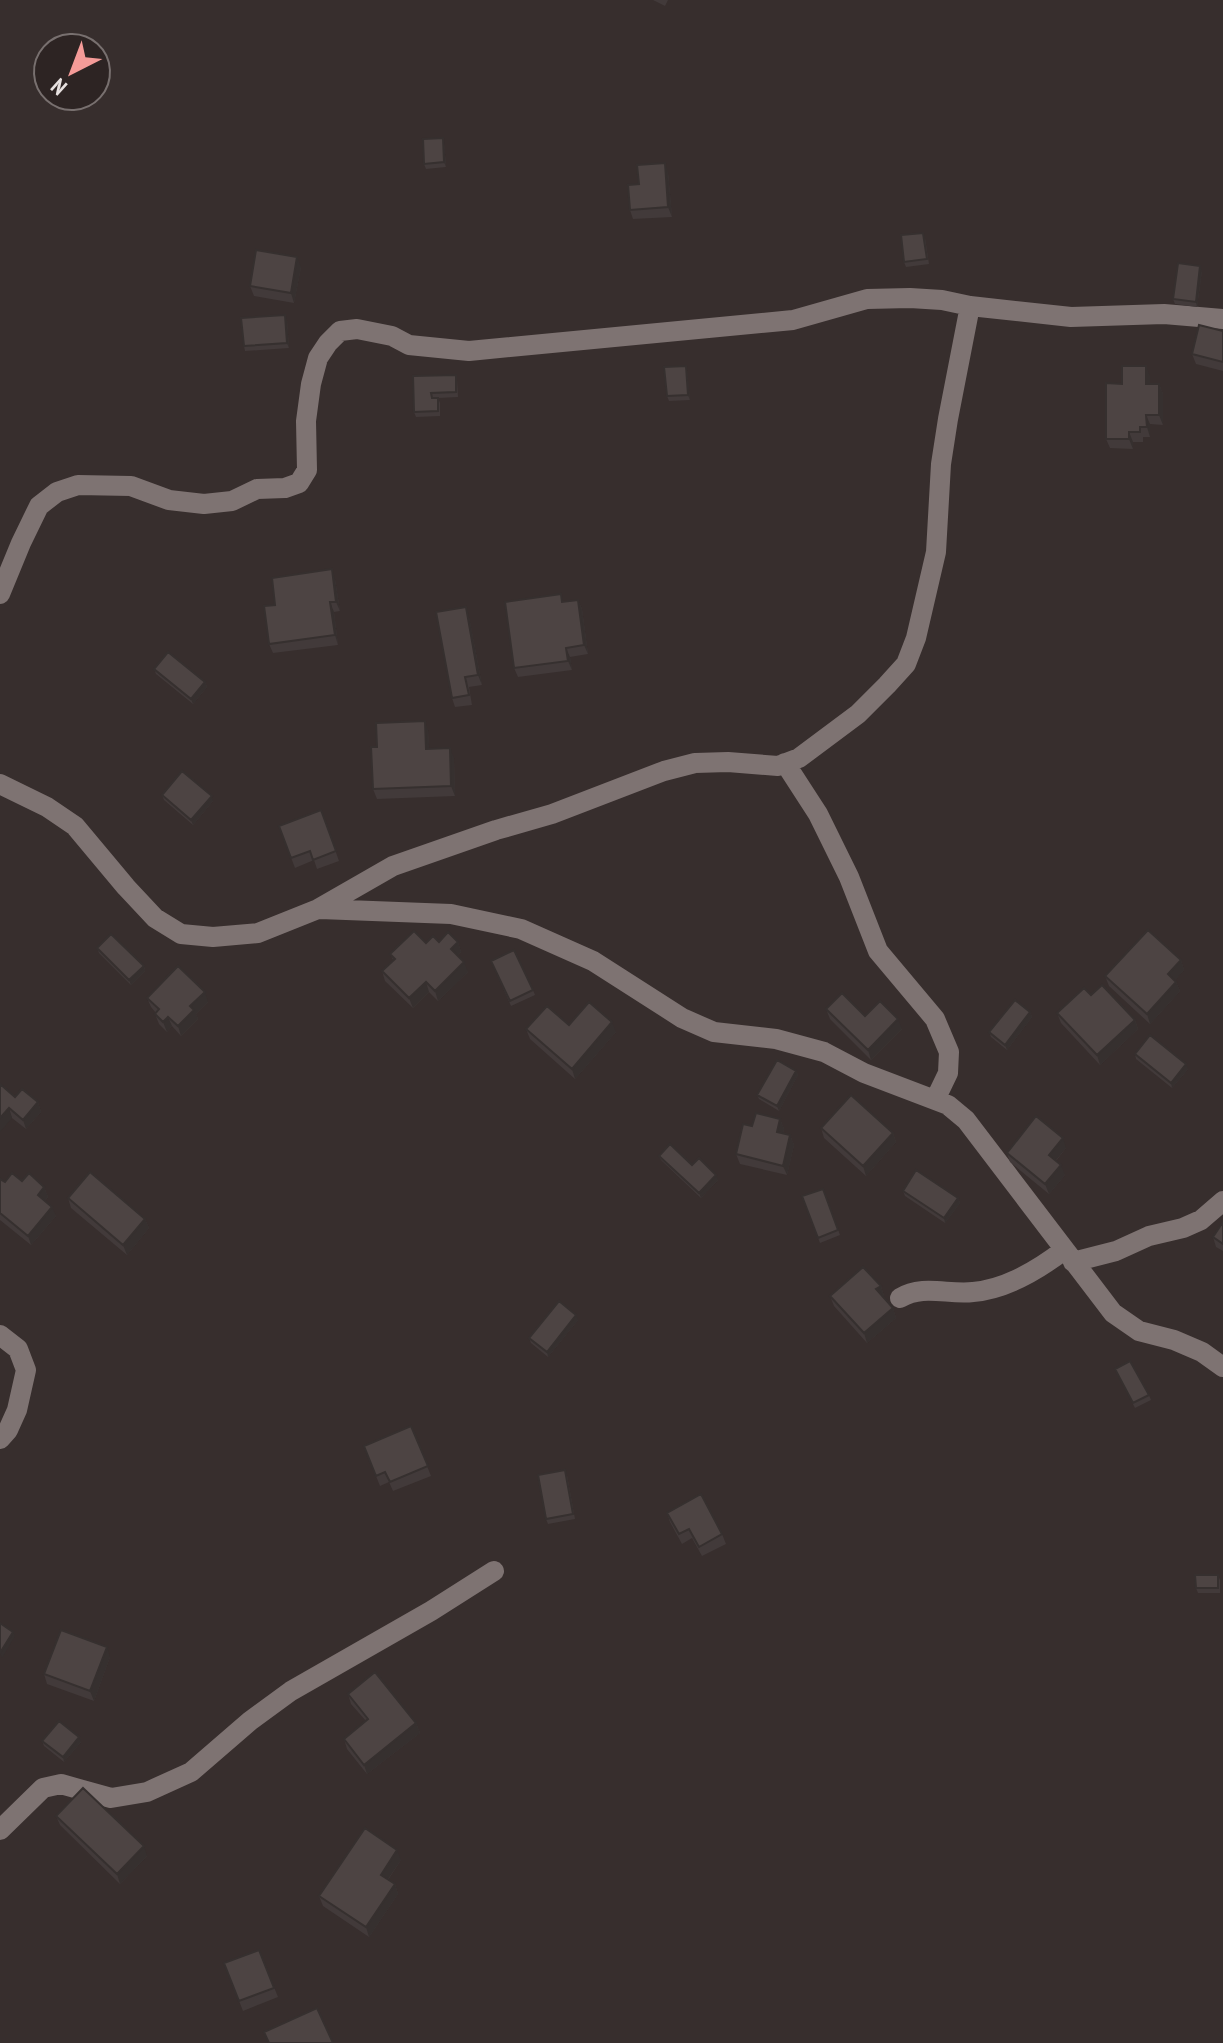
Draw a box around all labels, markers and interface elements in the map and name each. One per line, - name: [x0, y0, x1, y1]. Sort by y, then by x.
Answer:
- north arrow: [32, 32, 112, 112]
- text: N: [45, 72, 72, 101]

